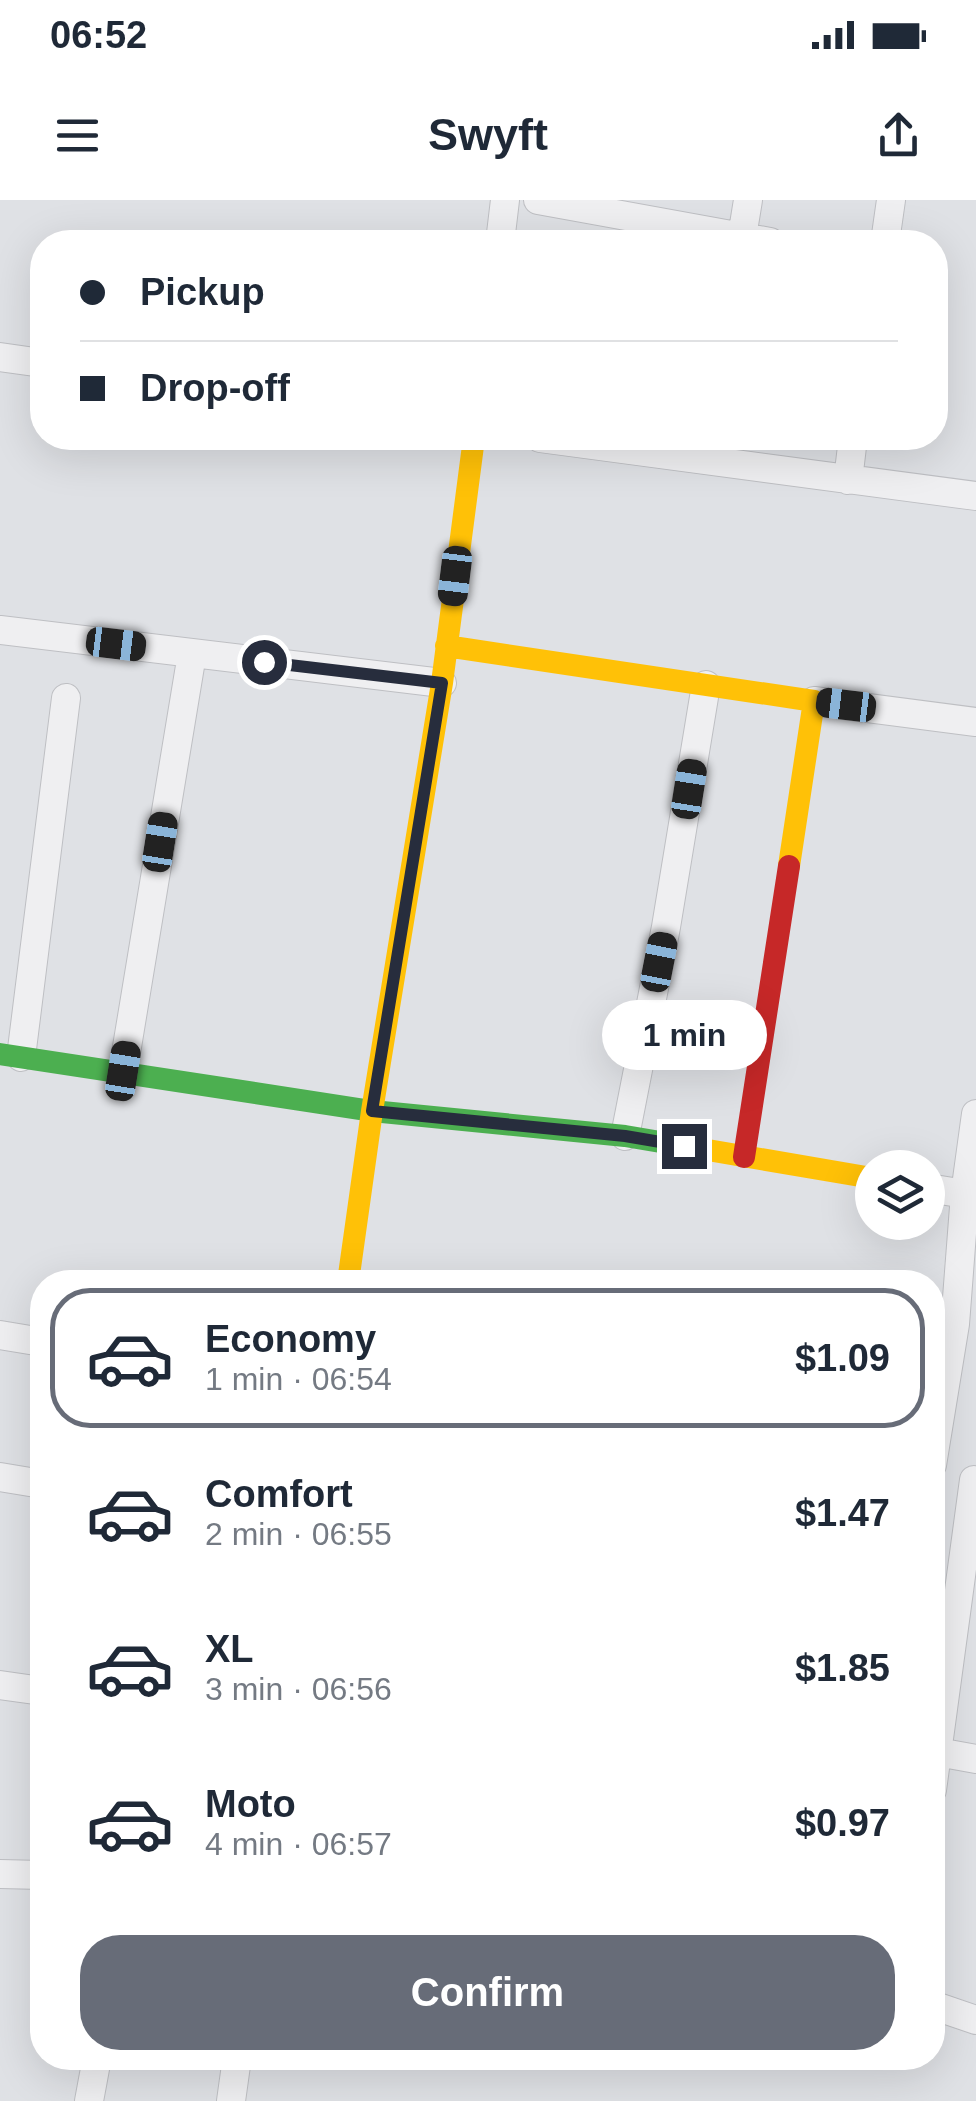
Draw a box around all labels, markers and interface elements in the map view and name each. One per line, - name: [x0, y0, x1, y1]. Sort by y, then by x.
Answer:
- text: 06:52: [50, 14, 147, 56]
- icon: menu: [50, 108, 105, 163]
- icon: share: [871, 108, 926, 163]
- text: Swyft: [428, 109, 548, 160]
- text: Pickup: [140, 271, 265, 313]
- text: Drop-off: [140, 367, 290, 409]
- car: [436, 544, 474, 608]
- car: [84, 625, 148, 663]
- route start: [242, 640, 287, 685]
- car: [814, 686, 878, 724]
- car: [669, 757, 709, 821]
- car: [140, 810, 180, 874]
- car: [639, 930, 679, 994]
- callout: 1 min: [602, 1001, 766, 1071]
- text: 1 min: [643, 1017, 726, 1053]
- car: [103, 1039, 143, 1103]
- route end: [662, 1124, 707, 1169]
- map controls: [855, 1150, 945, 1240]
- button: layers: [855, 1150, 945, 1240]
- icon: car: [85, 1313, 175, 1403]
- text: Economy: [205, 1318, 376, 1360]
- text: $1.09: [795, 1337, 890, 1379]
- text: 1 min · 06:54: [205, 1361, 392, 1397]
- icon: car: [85, 1468, 175, 1558]
- text: Comfort: [205, 1473, 353, 1515]
- text: $1.47: [795, 1492, 890, 1534]
- text: 2 min · 06:55: [205, 1516, 392, 1552]
- icon: car: [85, 1623, 175, 1713]
- text: XL: [205, 1628, 254, 1670]
- text: $1.85: [795, 1647, 890, 1689]
- text: 3 min · 06:56: [205, 1671, 392, 1707]
- icon: car: [85, 1778, 175, 1868]
- text: Moto: [205, 1783, 296, 1825]
- text: $0.97: [795, 1802, 890, 1844]
- text: 4 min · 06:57: [205, 1826, 392, 1862]
- button: Confirm: [80, 1935, 895, 2050]

